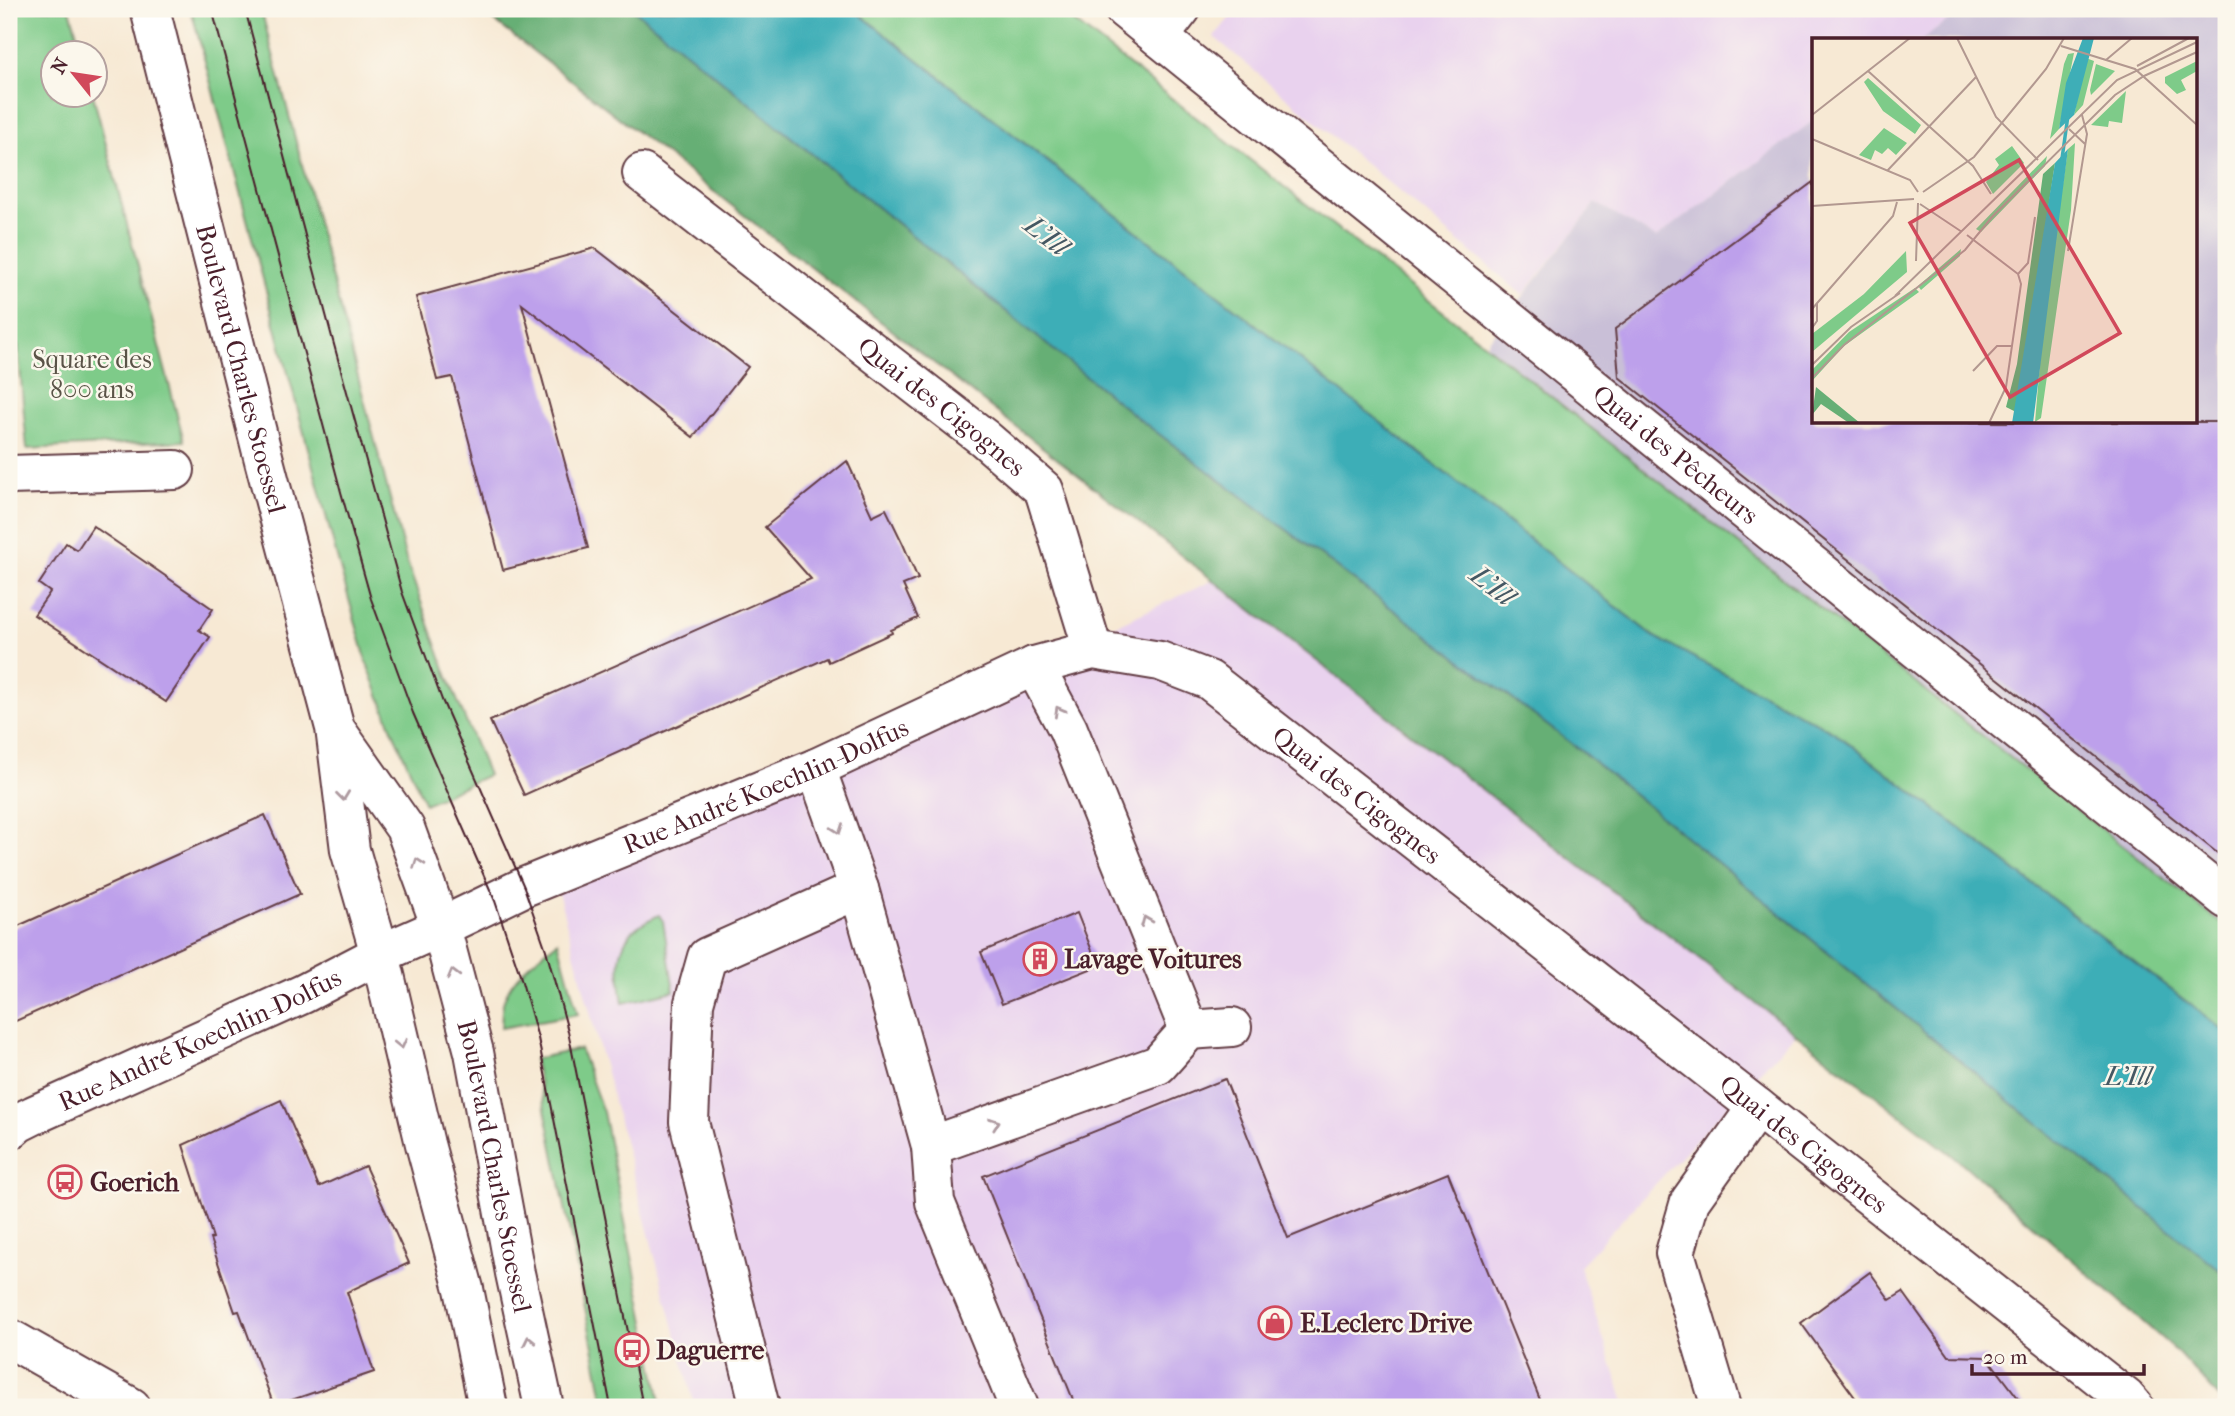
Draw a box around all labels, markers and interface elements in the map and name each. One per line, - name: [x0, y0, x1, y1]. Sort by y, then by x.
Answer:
- north arrow: [38, 38, 108, 108]
- inset map: [1812, 38, 2196, 424]
- text: N: [47, 54, 74, 78]
- water label: L'Ill: [1017, 207, 1078, 265]
- street label: Boulevard Charles Stoessel: [189, 221, 292, 517]
- street label: Quai des Cigognes: [851, 331, 1032, 483]
- park label: Square des 800 ans: [32, 344, 152, 405]
- street label: Quai des Pêcheurs: [1586, 379, 1764, 531]
- water label: L'Ill: [1463, 557, 1524, 615]
- one-way arrow: [1054, 706, 1067, 718]
- street label: Rue André Koechlin-Dolfus: [619, 712, 914, 861]
- street label: Quai des Cigognes: [1266, 720, 1447, 871]
- one-way arrow: [336, 790, 351, 802]
- one-way arrow: [829, 822, 843, 834]
- one-way arrow: [412, 858, 426, 870]
- one-way arrow: [1140, 916, 1154, 928]
- building icon: Lavage Voitures: [1021, 940, 1059, 978]
- place label: Lavage Voitures: [1064, 944, 1242, 975]
- street label: Rue André Koechlin-Dolfus: [54, 962, 347, 1118]
- one-way arrow: [447, 968, 461, 980]
- street label: Boulevard Charles Stoessel: [450, 1017, 538, 1316]
- one-way arrow: [393, 1038, 408, 1050]
- water label: L'Ill: [2103, 1059, 2155, 1092]
- street label: Quai des Cigognes: [1713, 1069, 1894, 1220]
- one-way arrow: [989, 1117, 1001, 1131]
- bus stop icon: Goerich: [46, 1163, 84, 1201]
- place label: Goerich: [90, 1167, 179, 1198]
- shop icon: E.Leclerc Drive: [1256, 1304, 1294, 1342]
- place label: E.Leclerc Drive: [1300, 1308, 1472, 1339]
- bus stop icon: Daguerre: [613, 1331, 651, 1369]
- scale bar: [1972, 1332, 2144, 1376]
- one-way arrow: [523, 1335, 537, 1347]
- place label: Daguerre: [656, 1335, 765, 1366]
- text: 20 m: [1983, 1345, 2028, 1369]

